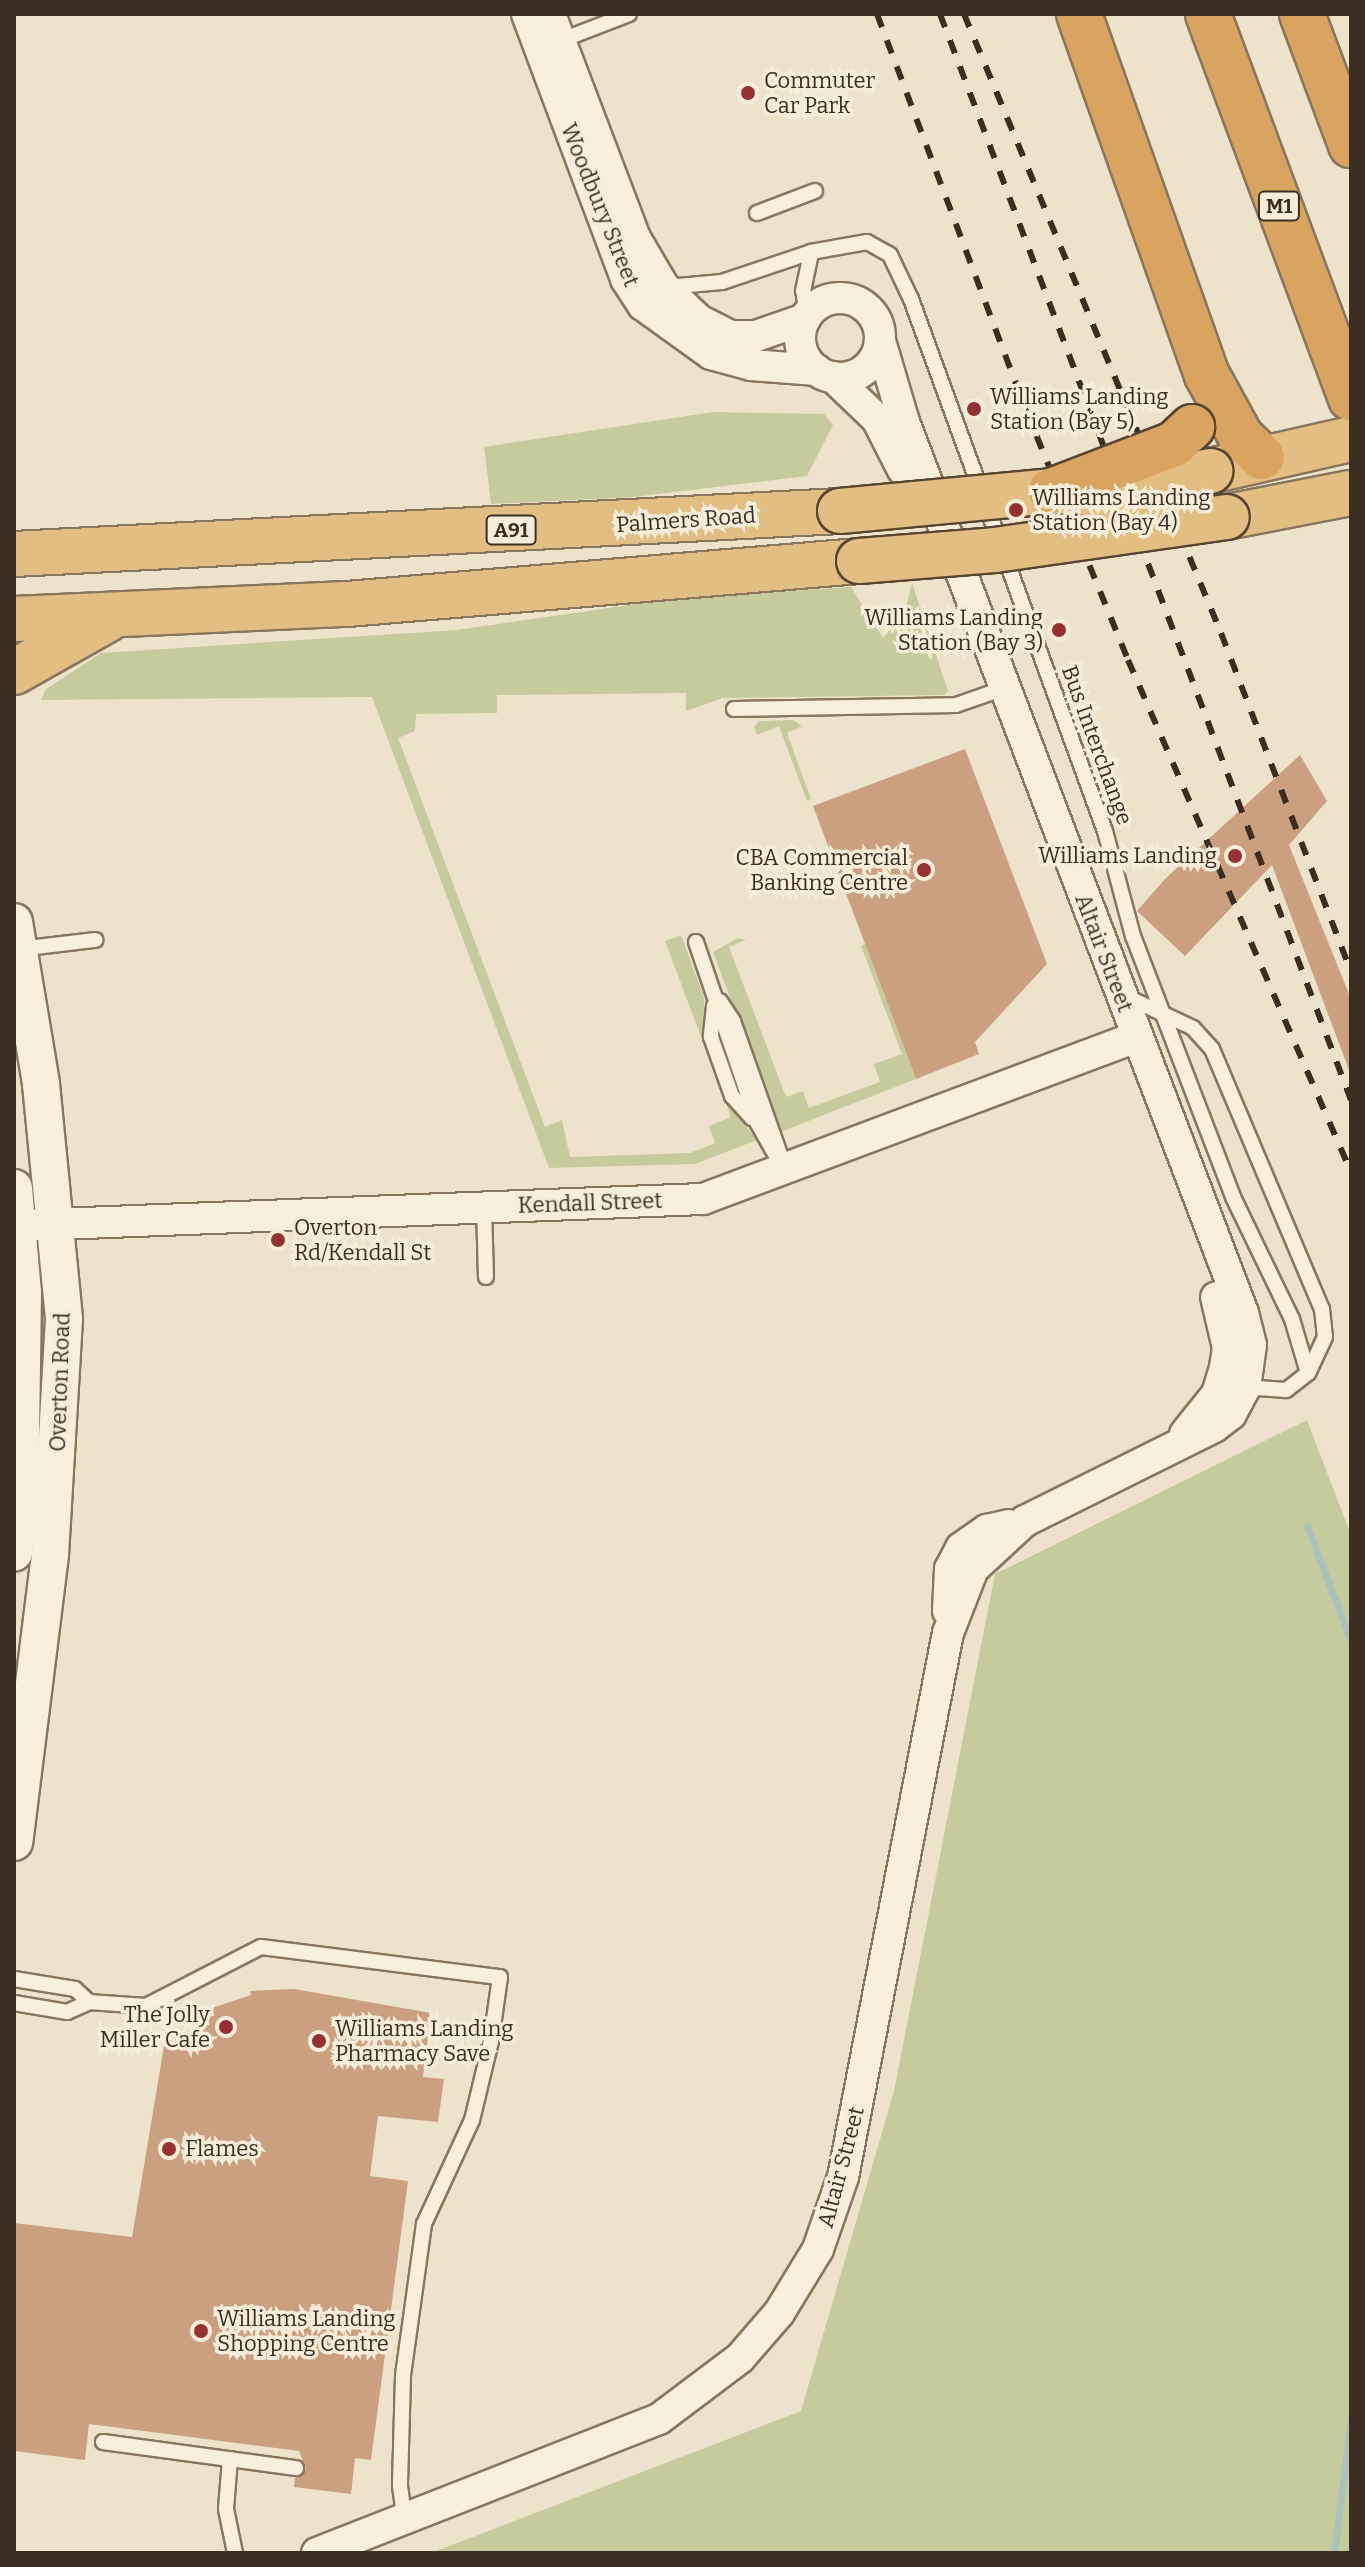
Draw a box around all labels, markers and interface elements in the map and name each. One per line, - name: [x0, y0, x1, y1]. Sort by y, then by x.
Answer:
- place label: Commuter Car Park: [764, 67, 875, 118]
- marker: Commuter Car Park: [739, 84, 757, 102]
- street label: Woodbury Street: [555, 119, 645, 291]
- road number: M1: [1257, 190, 1301, 222]
- place label: Williams Landing Station (Bay 5): [990, 383, 1169, 434]
- marker: Williams Landing Station (Bay 5): [965, 400, 983, 418]
- place label: Williams Landing Station (Bay 4): [1032, 484, 1211, 536]
- marker: Williams Landing Station (Bay 4): [1007, 501, 1025, 519]
- street label: Palmers Road: [615, 502, 757, 538]
- road number: A91: [485, 514, 537, 546]
- place label: Williams Landing Station (Bay 3): [864, 604, 1043, 656]
- marker: Williams Landing Station (Bay 3): [1050, 621, 1068, 639]
- street label: Bus Interchange: [1056, 662, 1138, 828]
- place label: Williams Landing: [1038, 843, 1217, 869]
- place label: CBA Commercial Banking Centre: [735, 844, 908, 896]
- marker: Williams Landing: [1224, 845, 1246, 867]
- marker: CBA Commercial Banking Centre: [915, 861, 933, 879]
- street label: Altair Street: [1069, 890, 1139, 1016]
- street label: Kendall Street: [517, 1187, 663, 1219]
- place label: Overton Rd/Kendall St: [294, 1214, 431, 1266]
- marker: Overton Rd/Kendall St: [269, 1231, 287, 1249]
- street label: Overton Road: [44, 1312, 76, 1452]
- place label: The Jolly Miller Cafe: [100, 2001, 210, 2052]
- place label: Williams Landing Pharmacy Save: [335, 2015, 514, 2066]
- marker: The Jolly Miller Cafe: [217, 2018, 235, 2036]
- marker: Williams Landing Pharmacy Save: [310, 2032, 328, 2050]
- street label: Altair Street: [812, 2104, 870, 2230]
- place label: Flames: [185, 2136, 259, 2162]
- marker: Flames: [160, 2140, 178, 2158]
- place label: Williams Landing Shopping Centre: [217, 2305, 396, 2356]
- marker: Williams Landing Shopping Centre: [192, 2322, 210, 2340]

